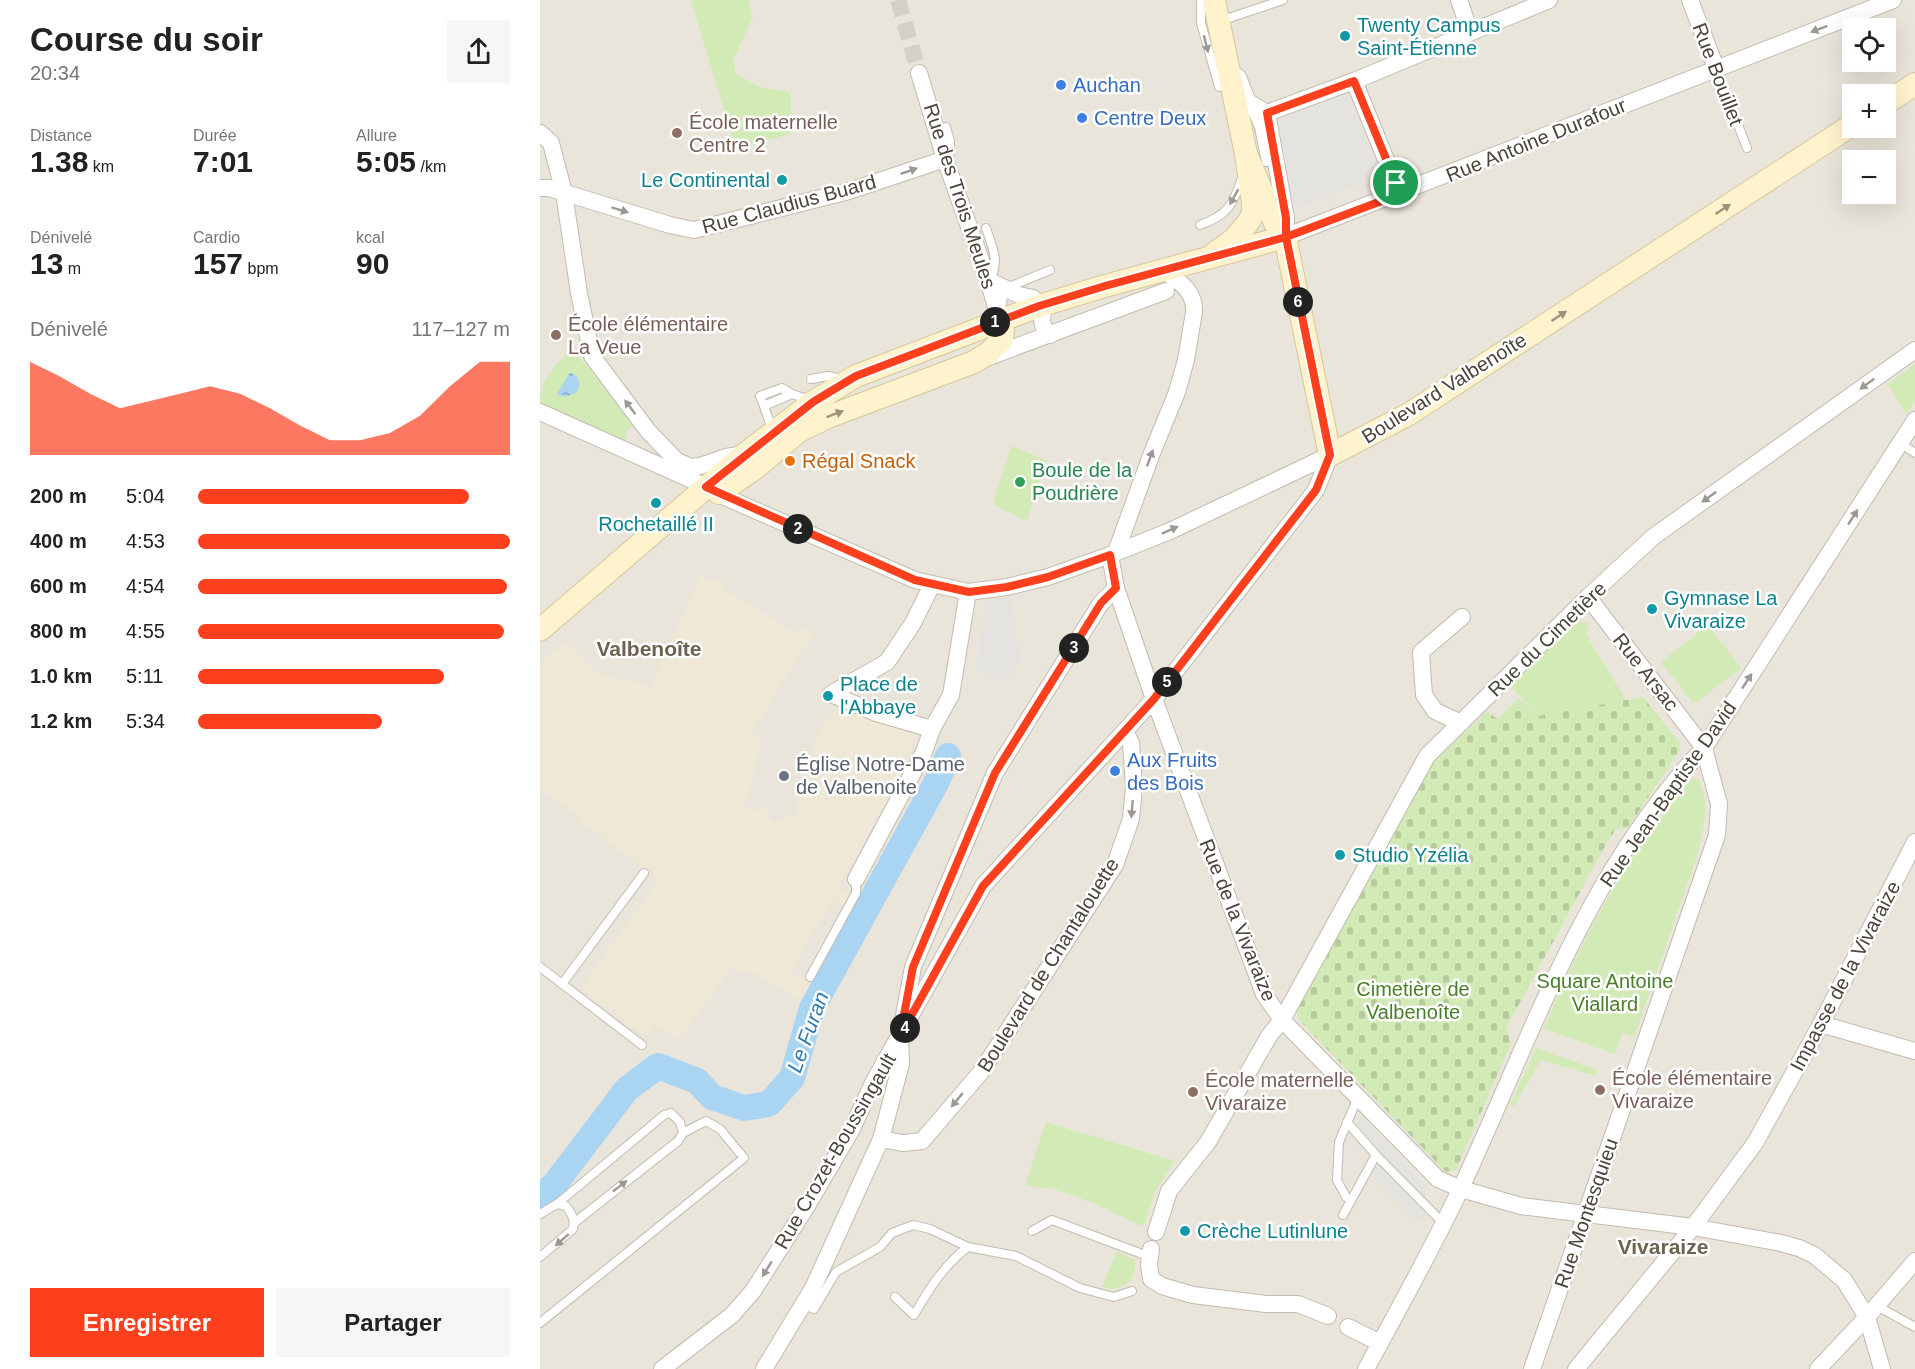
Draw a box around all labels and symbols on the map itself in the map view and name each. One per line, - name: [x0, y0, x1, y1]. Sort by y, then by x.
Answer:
- place label: Twenty Campus Saint-Étienne: [1357, 14, 1500, 59]
- street label: Rue Bouillet: [1688, 20, 1748, 129]
- one-way arrow: [1810, 24, 1828, 34]
- marker: Twenty Campus Saint-Étienne: [1338, 29, 1352, 43]
- one-way arrow: [1202, 35, 1212, 53]
- place label: Auchan: [1073, 74, 1141, 96]
- marker: Auchan: [1054, 78, 1068, 92]
- street label: Rue Antoine Durafour: [1443, 94, 1630, 186]
- street label: Rue des Trois Meules: [920, 101, 1000, 291]
- place label: Centre Deux: [1094, 107, 1206, 129]
- place label: École maternelle Centre 2: [689, 111, 838, 156]
- marker: Centre Deux: [1075, 111, 1089, 125]
- marker: École maternelle Centre 2: [670, 126, 684, 140]
- pin: [1370, 157, 1421, 208]
- one-way arrow: [900, 166, 918, 176]
- place label: Le Continental: [641, 169, 770, 191]
- street label: Rue Claudius Buard: [700, 170, 878, 238]
- marker: Le Continental: [775, 173, 789, 187]
- one-way arrow: [1229, 189, 1239, 206]
- one-way arrow: [1714, 203, 1730, 215]
- one-way arrow: [611, 206, 629, 215]
- pin: 6: [1283, 287, 1313, 317]
- pin: 1: [980, 307, 1010, 337]
- one-way arrow: [1551, 310, 1567, 321]
- place label: École élémentaire La Veue: [568, 313, 728, 358]
- marker: École élémentaire La Veue: [549, 328, 563, 342]
- street label: Boulevard Valbenoîte: [1358, 328, 1530, 448]
- one-way arrow: [1860, 378, 1876, 390]
- one-way arrow: [625, 400, 637, 415]
- one-way arrow: [826, 409, 844, 419]
- one-way arrow: [1146, 449, 1156, 467]
- place label: Régal Snack: [802, 450, 916, 472]
- marker: Régal Snack: [783, 454, 797, 468]
- place label: Boule de la Poudrière: [1032, 459, 1133, 504]
- marker: Boule de la Poudrière: [1013, 475, 1027, 489]
- one-way arrow: [1701, 491, 1717, 503]
- marker: Rochetaillé II: [649, 496, 663, 510]
- one-way arrow: [1847, 509, 1858, 525]
- place label: Rochetaillé II: [598, 513, 714, 535]
- pin: 2: [783, 514, 813, 544]
- one-way arrow: [1162, 525, 1180, 535]
- street label: Rue du Cimetière: [1483, 577, 1611, 701]
- place label: Gymnase La Vivaraize: [1664, 587, 1778, 632]
- marker: Gymnase La Vivaraize: [1645, 602, 1659, 616]
- street label: Rue Arsac: [1609, 629, 1683, 715]
- pin: 3: [1059, 633, 1089, 663]
- district label: Valbenoîte: [596, 637, 702, 660]
- pin: 5: [1152, 667, 1182, 697]
- place label: Place de l'Abbaye: [840, 673, 918, 718]
- one-way arrow: [1741, 673, 1752, 689]
- marker: Place de l'Abbaye: [821, 689, 835, 703]
- street label: Rue Jean-Baptiste David: [1596, 697, 1740, 891]
- place label: Aux Fruits des Bois: [1127, 749, 1217, 794]
- place label: Église Notre-Dame de Valbenoite: [796, 753, 965, 798]
- marker: Aux Fruits des Bois: [1108, 764, 1122, 778]
- marker: Église Notre-Dame de Valbenoite: [777, 769, 791, 783]
- one-way arrow: [1127, 799, 1137, 818]
- street label: Rue de la Vivaraize: [1195, 836, 1281, 1004]
- place label: Studio Yzélia: [1352, 844, 1469, 866]
- marker: Studio Yzélia: [1333, 848, 1347, 862]
- street label: Boulevard de Chantalouette: [973, 854, 1123, 1076]
- street label: Impasse de la Vivaraize: [1786, 877, 1904, 1075]
- park label: Square Antoine Viallard: [1537, 970, 1673, 1015]
- park label: Cimetière de Valbenoîte: [1356, 978, 1470, 1023]
- water label: Le Furan: [782, 988, 833, 1075]
- pin: 4: [890, 1013, 920, 1043]
- street label: Rue Crozet-Boussingault: [770, 1049, 900, 1253]
- place label: École élémentaire Vivaraize: [1612, 1067, 1772, 1112]
- place label: École maternelle Vivaraize: [1205, 1069, 1354, 1114]
- marker: École élémentaire Vivaraize: [1593, 1083, 1607, 1097]
- marker: École maternelle Vivaraize: [1186, 1085, 1200, 1099]
- one-way arrow: [951, 1092, 964, 1108]
- street label: Rue Montesquieu: [1550, 1135, 1622, 1291]
- one-way arrow: [613, 1181, 628, 1193]
- place label: Crèche Lutinlune: [1197, 1220, 1348, 1242]
- marker: Crèche Lutinlune: [1178, 1224, 1192, 1238]
- one-way arrow: [554, 1233, 570, 1246]
- district label: Vivaraize: [1618, 1235, 1708, 1258]
- one-way arrow: [762, 1260, 773, 1277]

